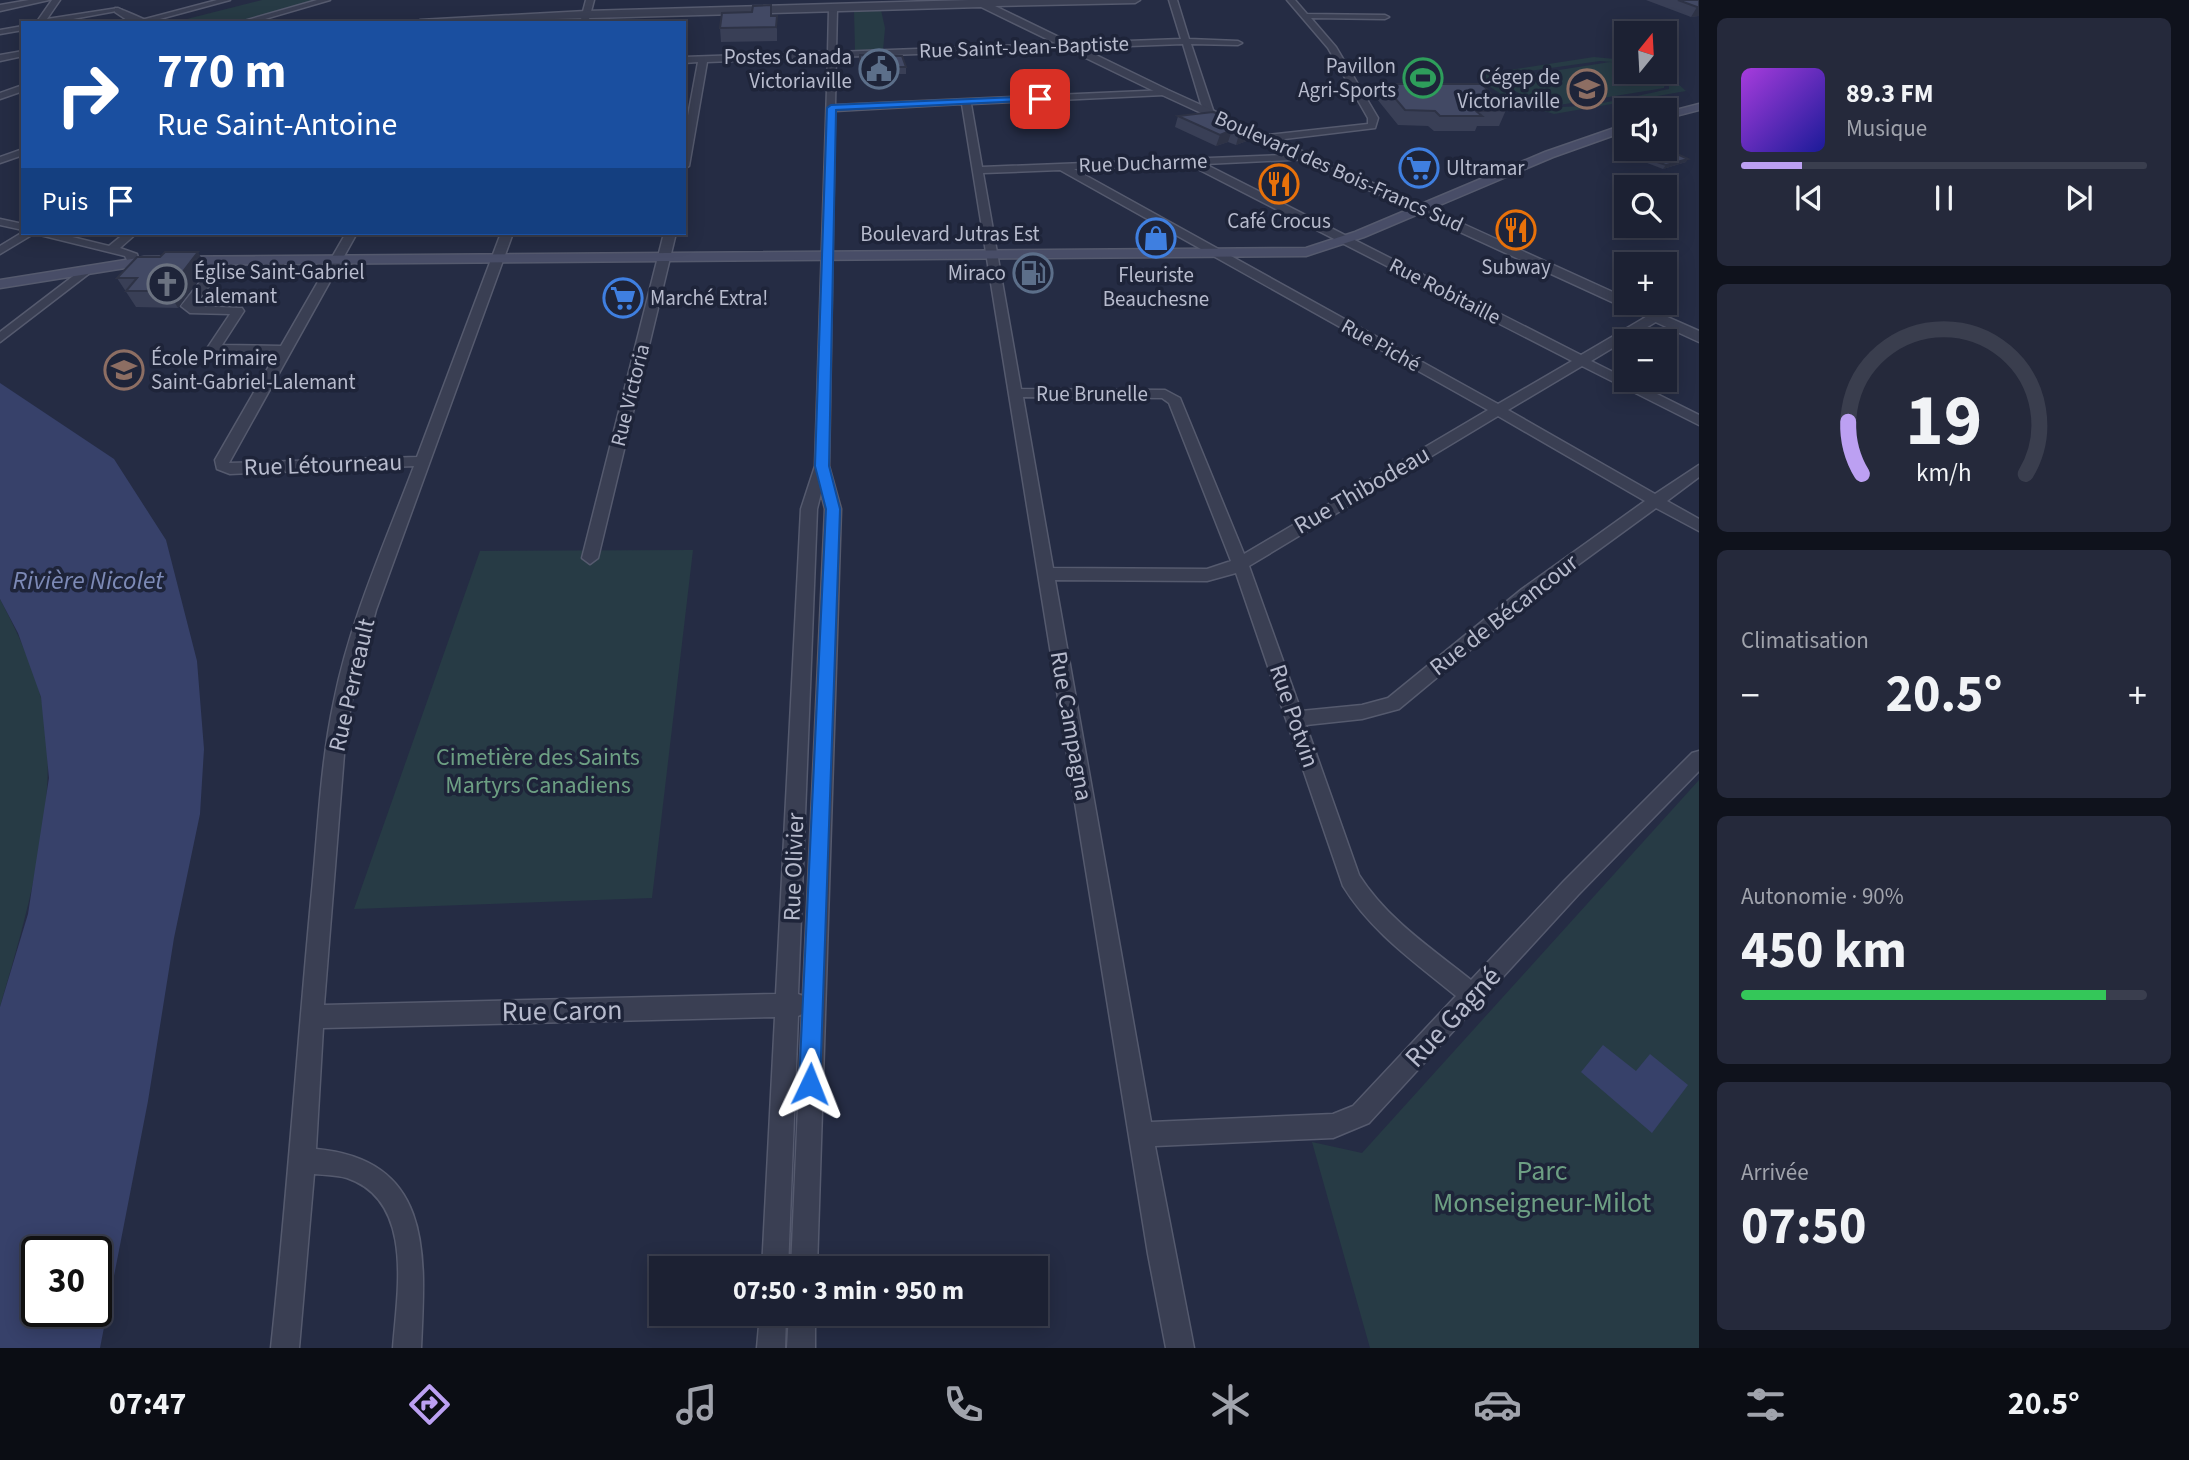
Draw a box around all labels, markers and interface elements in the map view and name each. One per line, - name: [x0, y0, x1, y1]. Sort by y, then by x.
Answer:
- north arrow: [1614, 21, 1676, 84]
- map controls: [1614, 21, 1677, 392]
- street label: Rue Saint-Jean-Baptiste: [919, 28, 1129, 66]
- text: 770 m: [157, 37, 286, 107]
- place label: Postes Canada Victoriaville: [724, 42, 852, 96]
- public building icon: Postes Canada Victoriaville: [858, 48, 900, 90]
- icon: right: [42, 49, 133, 140]
- place label: Pavillon Agri-Sports: [1298, 51, 1396, 105]
- sports icon: Pavillon Agri-Sports: [1402, 57, 1444, 99]
- place label: Cégep de Victoriaville: [1457, 62, 1560, 116]
- school or university icon: Cégep de Victoriaville: [1566, 68, 1608, 110]
- pin: [1010, 69, 1070, 129]
- text: 89.3 FM: [1846, 75, 1934, 112]
- icon: arrive: [1021, 80, 1059, 118]
- button: sound: [1614, 98, 1677, 161]
- text: Rue Saint-Antoine: [157, 102, 397, 148]
- street label: Boulevard des Bois-Francs Sud: [1210, 103, 1468, 239]
- text: Musique: [1846, 112, 1927, 145]
- street label: Rue Ducharme: [1078, 146, 1208, 180]
- supermarket icon: Ultramar: [1398, 147, 1440, 189]
- place label: Ultramar: [1446, 153, 1525, 183]
- restaurant icon: Café Crocus: [1258, 163, 1300, 205]
- button: search: [1614, 175, 1677, 238]
- icon: previous: [1790, 179, 1828, 217]
- icon: pause: [1925, 179, 1963, 217]
- icon: next: [2060, 179, 2098, 217]
- icon: arrive: [102, 182, 140, 220]
- text: Puis: [42, 183, 88, 220]
- place label: Café Crocus: [1227, 206, 1331, 236]
- restaurant icon: Subway: [1495, 209, 1537, 251]
- shop icon: Fleuriste Beauchesne: [1135, 217, 1177, 259]
- street label: Boulevard Jutras Est: [860, 219, 1040, 249]
- street label: Rue Robitaille: [1384, 250, 1506, 332]
- fuel station icon: Miraco: [1012, 252, 1054, 294]
- place label: Subway: [1481, 252, 1551, 282]
- button: +: [1614, 252, 1677, 315]
- place label: Église Saint-Gabriel Lalemant: [194, 257, 365, 311]
- place label: Miraco: [948, 258, 1006, 288]
- place label: Fleuriste Beauchesne: [1103, 260, 1209, 314]
- church icon: Église Saint-Gabriel Lalemant: [146, 263, 188, 305]
- supermarket icon: Marché Extra!: [602, 277, 644, 319]
- place label: Marché Extra!: [650, 283, 768, 313]
- street label: Rue Piché: [1336, 311, 1426, 379]
- button: −: [1614, 329, 1677, 392]
- street label: Rue Victoria: [603, 341, 657, 449]
- place label: École Primaire Saint-Gabriel-Lalemant: [151, 343, 356, 397]
- school or university icon: École Primaire Saint-Gabriel-Lalemant: [103, 349, 145, 391]
- text: 19: [1906, 369, 1982, 473]
- street label: Rue Brunelle: [1036, 379, 1148, 409]
- street label: Rue Thibodeau: [1288, 437, 1436, 543]
- street label: Rue Létourneau: [243, 445, 403, 485]
- text: km/h: [1916, 455, 1972, 491]
- street label: Rue de Bécancour: [1422, 545, 1586, 684]
- water label: Rivière Nicolet: [13, 562, 164, 599]
- street label: Rue Perreault: [320, 615, 384, 755]
- text: Climatisation: [1741, 624, 1869, 657]
- street label: Rue Campagna: [1041, 648, 1101, 804]
- text: 20.5°: [1886, 658, 2002, 732]
- street label: Rue Potvin: [1260, 660, 1328, 772]
- text: −: [1741, 669, 1760, 723]
- text: +: [2128, 669, 2147, 723]
- park label: Cimetière des Saints Martyrs Canadiens: [436, 740, 640, 803]
- street label: Rue Olivier: [775, 811, 813, 922]
- text: Autonomie · 90%: [1741, 880, 1904, 913]
- text: 450 km: [1741, 914, 1907, 988]
- street label: Rue Gagné: [1396, 958, 1510, 1076]
- street label: Rue Caron: [501, 990, 623, 1032]
- position arrow: [773, 1047, 847, 1121]
- park label: Parc Monseigneur-Milot: [1433, 1151, 1652, 1223]
- text: Arrivée: [1741, 1156, 1809, 1189]
- text: 07:50: [1741, 1190, 1866, 1264]
- speed limit sign: 30: [21, 1236, 112, 1327]
- text: 07:50 · 3 min · 950 m: [733, 1272, 964, 1309]
- icon: directions: [405, 1380, 454, 1429]
- icon: music: [672, 1380, 721, 1429]
- icon: phone: [939, 1380, 988, 1429]
- icon: climate: [1206, 1380, 1255, 1429]
- icon: car: [1473, 1380, 1522, 1429]
- icon: filters: [1741, 1380, 1790, 1429]
- text: 07:47: [109, 1381, 186, 1427]
- text: 20.5°: [2008, 1381, 2080, 1427]

